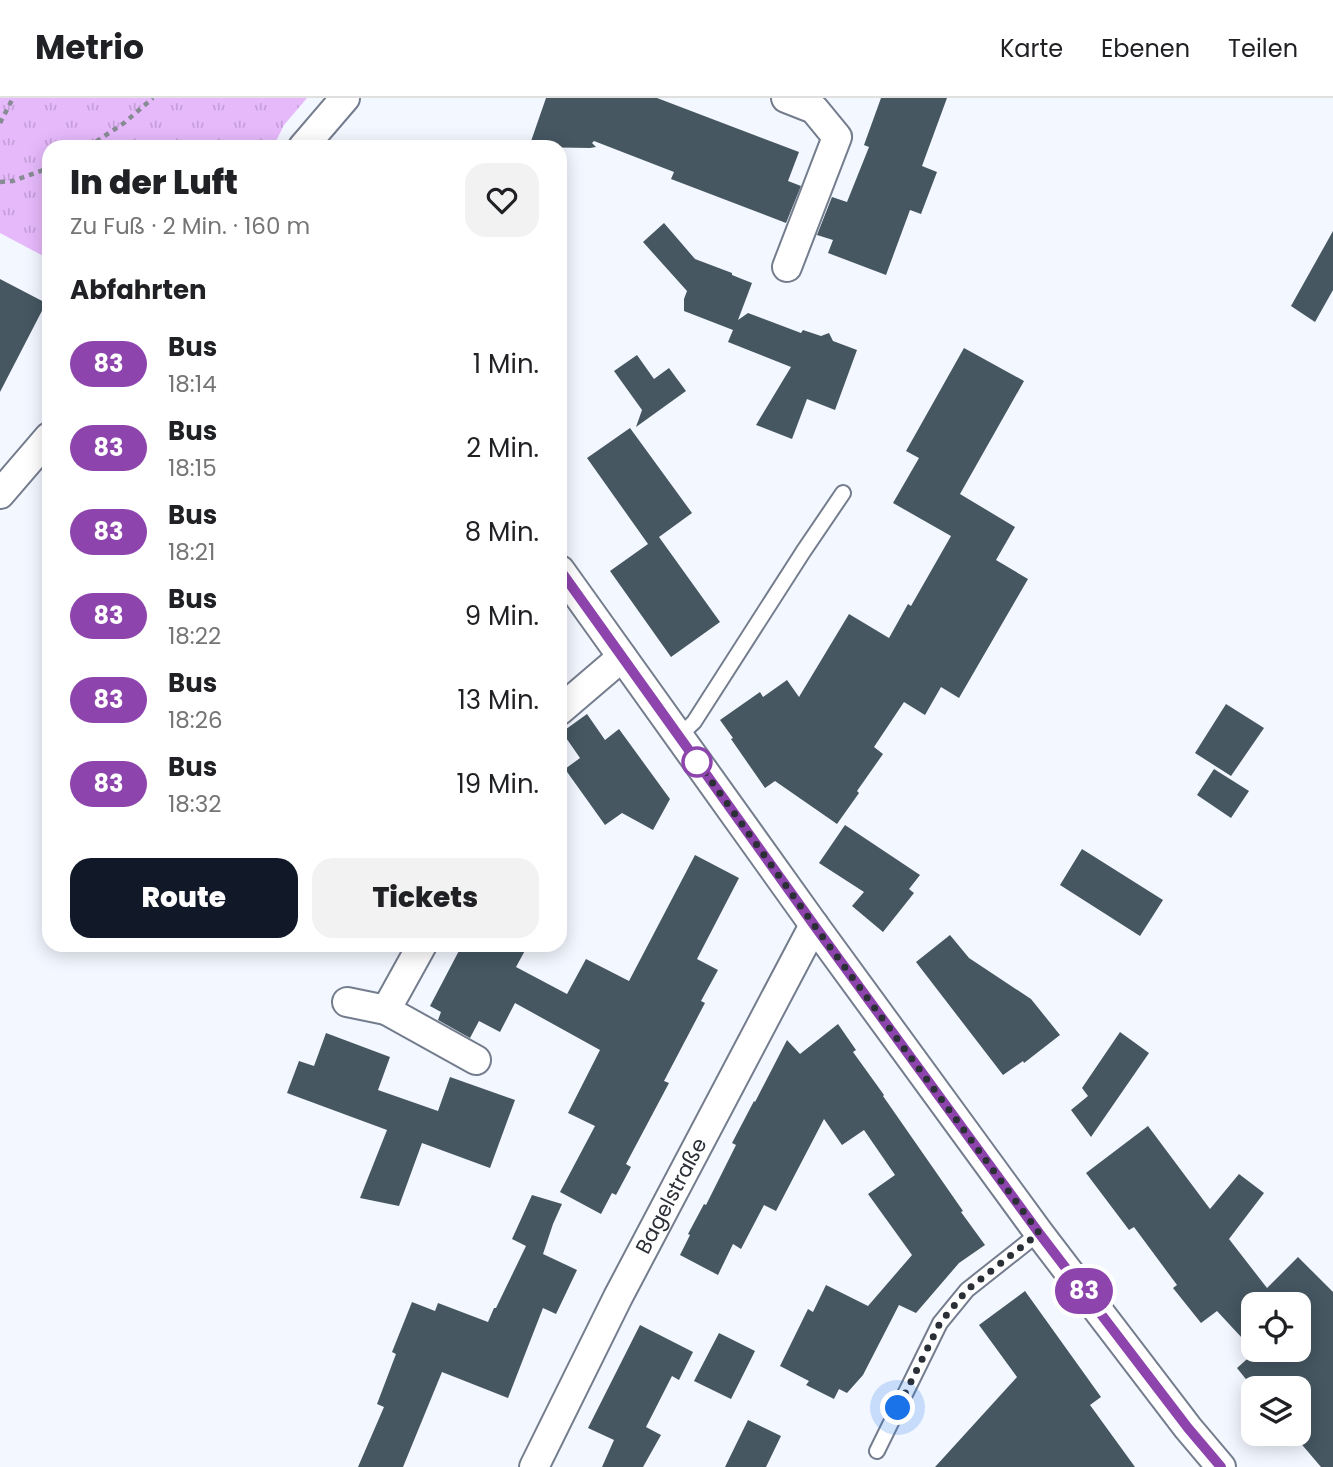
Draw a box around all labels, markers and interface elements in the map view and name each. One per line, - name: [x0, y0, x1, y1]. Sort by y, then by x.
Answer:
- text: Metrio: [35, 24, 144, 71]
- text: Karte: [1000, 32, 1063, 65]
- text: Ebenen: [1101, 32, 1190, 65]
- text: Teilen: [1228, 32, 1298, 65]
- text: In der Luft: [70, 159, 238, 206]
- button: heart: [465, 163, 539, 237]
- text: Zu Fuß · 2 Min. · 160 m: [70, 210, 310, 242]
- text: Abfahrten: [70, 272, 207, 308]
- text: Bus: [168, 329, 217, 365]
- text: 1 Min.: [473, 346, 539, 382]
- text: 83: [93, 347, 124, 380]
- text: 18:14: [168, 368, 217, 400]
- text: Bus: [168, 413, 217, 449]
- text: 2 Min.: [466, 430, 539, 466]
- text: 83: [93, 431, 124, 464]
- text: 18:15: [168, 452, 217, 484]
- text: Bus: [168, 497, 217, 533]
- text: 8 Min.: [465, 514, 539, 550]
- text: 83: [93, 515, 124, 548]
- text: 18:21: [168, 536, 215, 568]
- text: Bus: [168, 581, 217, 617]
- text: 9 Min.: [465, 598, 539, 634]
- text: 83: [93, 599, 124, 632]
- text: 18:22: [168, 620, 221, 652]
- text: Bus: [168, 665, 217, 701]
- text: 13 Min.: [458, 682, 539, 718]
- text: 83: [93, 683, 124, 716]
- text: 18:26: [168, 704, 223, 736]
- unlabelled marker: [682, 747, 712, 777]
- text: Bus: [168, 749, 217, 785]
- text: 19 Min.: [456, 766, 539, 802]
- text: 83: [93, 767, 124, 800]
- text: 18:32: [168, 788, 222, 820]
- button: Route: [70, 858, 298, 938]
- button: Tickets: [312, 858, 539, 938]
- street label: Bagelstraße: [628, 1132, 713, 1259]
- line badge: 83: [1052, 1268, 1116, 1314]
- text: 83: [1069, 1274, 1099, 1307]
- map controls: [1241, 1292, 1311, 1446]
- button: locate: [1241, 1292, 1311, 1362]
- button: layers: [1241, 1376, 1311, 1446]
- your location: [880, 1390, 915, 1425]

